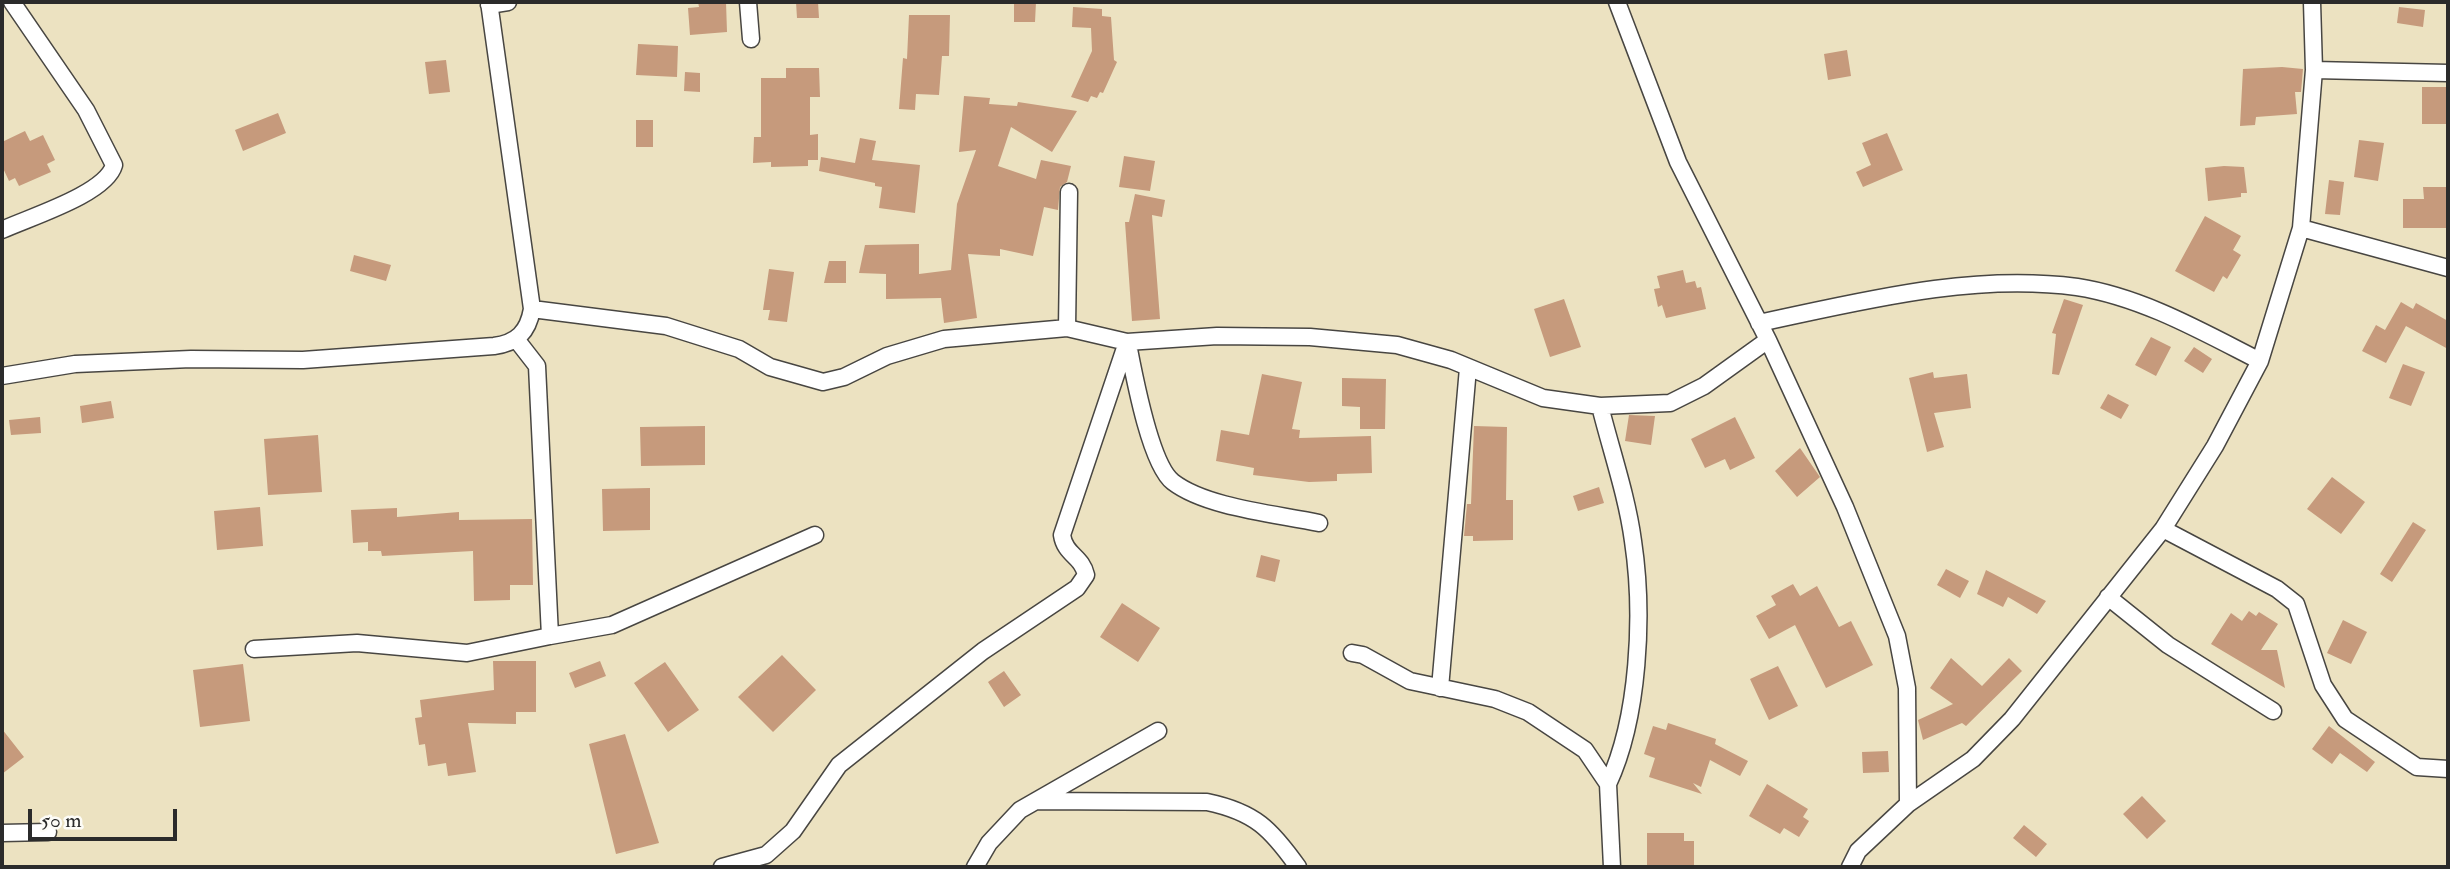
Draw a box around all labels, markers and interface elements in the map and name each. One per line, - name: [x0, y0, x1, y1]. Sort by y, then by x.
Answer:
- scale bar: [32, 796, 180, 840]
- text: 50 m: [41, 807, 82, 834]

